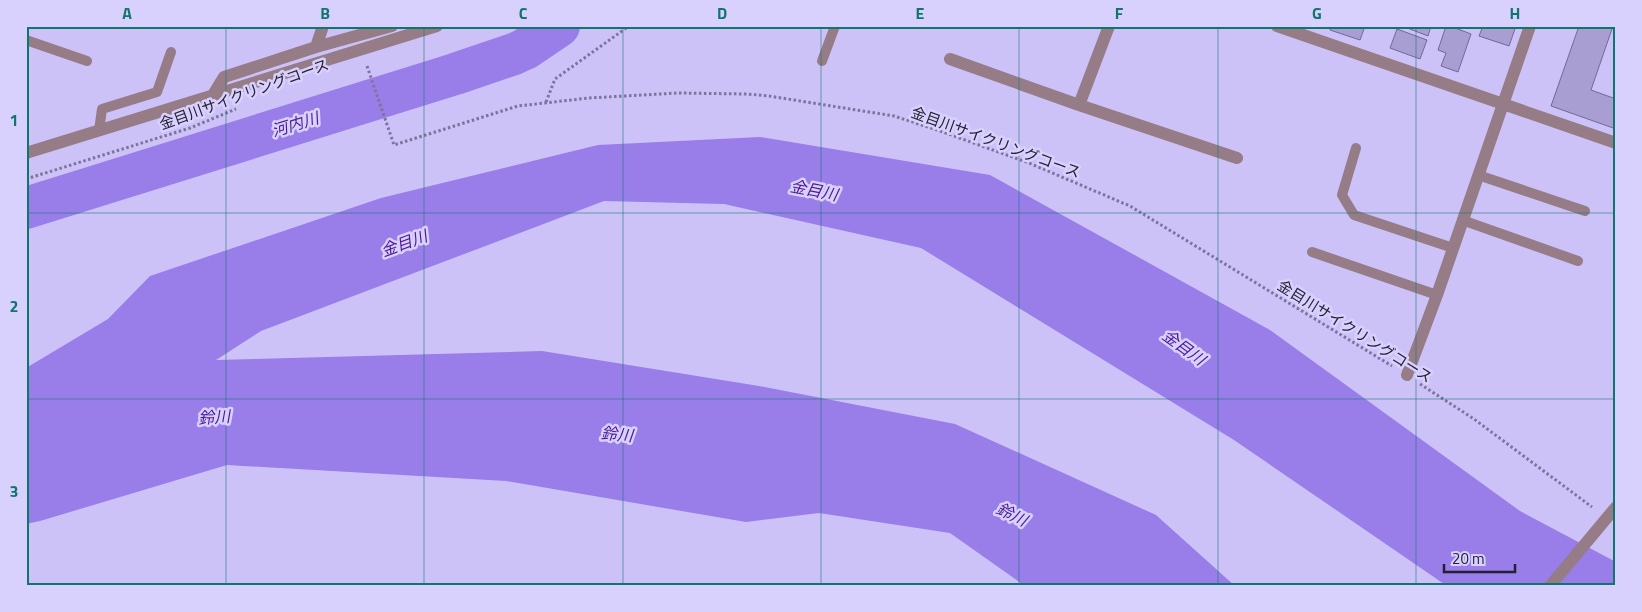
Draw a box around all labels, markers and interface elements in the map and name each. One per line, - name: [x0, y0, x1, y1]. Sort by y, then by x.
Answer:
- text: A: [122, 1, 132, 25]
- text: B: [320, 1, 330, 25]
- text: C: [519, 1, 528, 25]
- text: D: [717, 1, 727, 25]
- text: E: [916, 1, 925, 25]
- text: F: [1115, 1, 1124, 25]
- text: G: [1312, 1, 1322, 25]
- text: H: [1510, 1, 1520, 25]
- street label: 金目川サイクリングコース: [156, 53, 332, 135]
- street label: 金目川サイクリングコース: [908, 101, 1084, 183]
- water label: 河内川: [269, 105, 323, 142]
- text: 1: [10, 108, 18, 132]
- water label: 金目川: [788, 174, 842, 207]
- water label: 金目川: [377, 223, 433, 262]
- street label: 金目川サイクリングコース: [1273, 274, 1437, 388]
- text: 2: [10, 294, 18, 318]
- water label: 金目川: [1158, 323, 1212, 372]
- water label: 鈴川: [197, 404, 233, 430]
- water label: 鈴川: [600, 421, 636, 448]
- text: 3: [10, 479, 18, 503]
- water label: 鈴川: [992, 496, 1033, 533]
- scale bar: [1444, 542, 1516, 574]
- text: 20 m: [1452, 547, 1485, 570]

